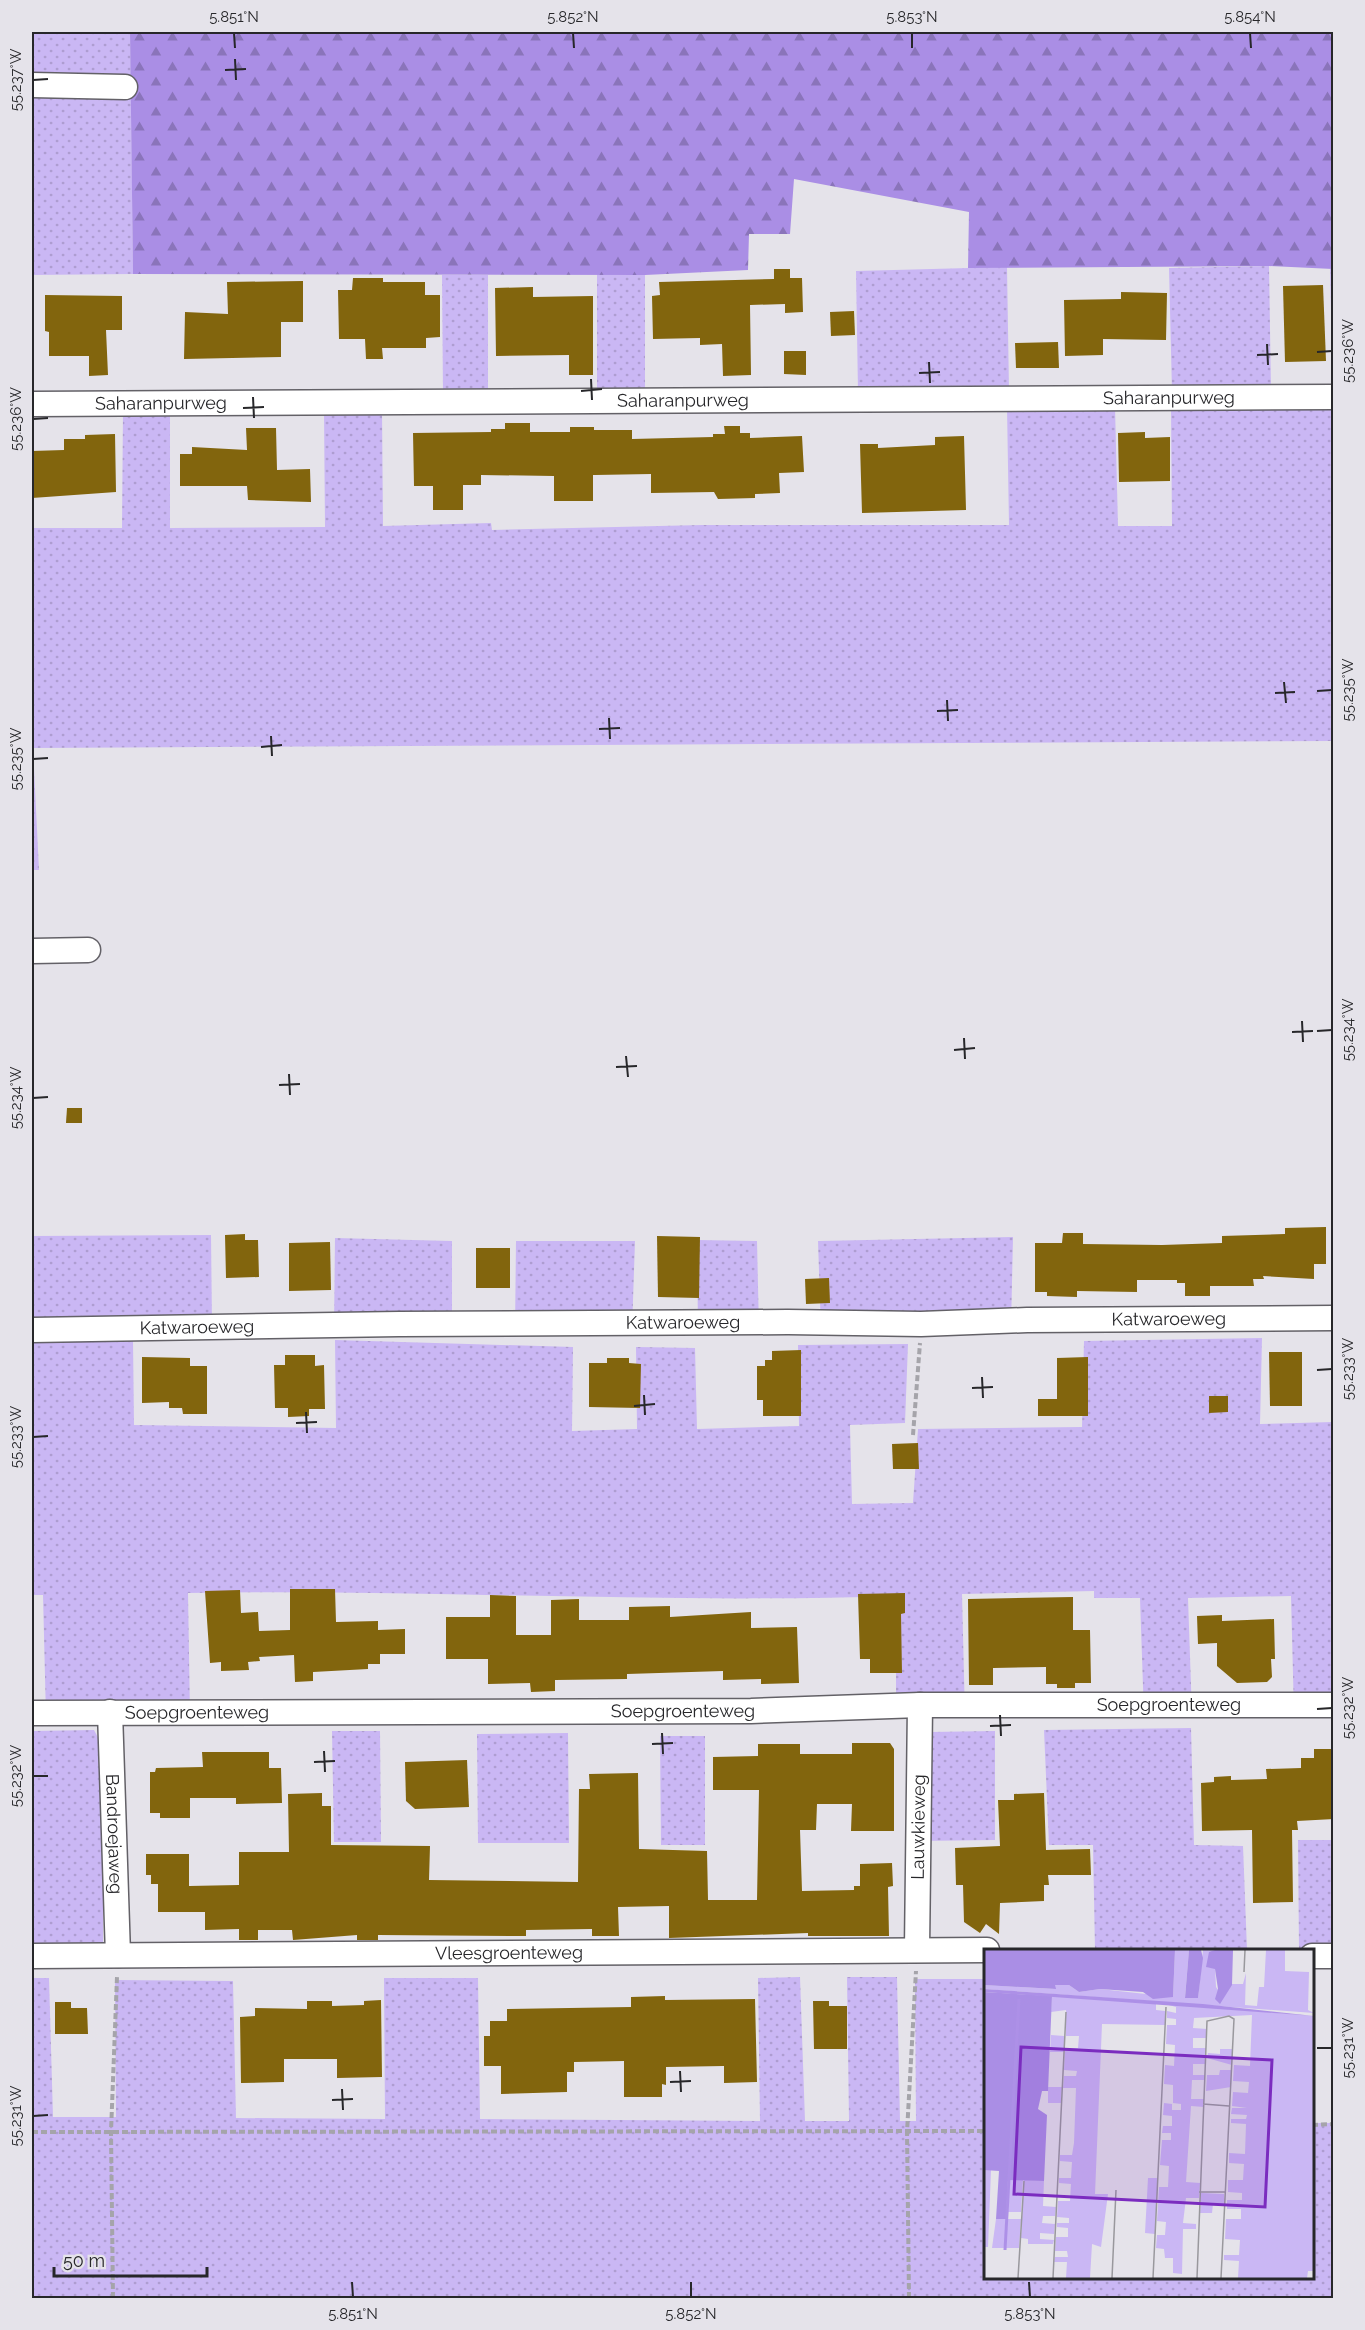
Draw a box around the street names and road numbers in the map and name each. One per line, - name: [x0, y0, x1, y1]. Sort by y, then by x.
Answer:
- street label: Saharanpurweg: [1103, 387, 1235, 408]
- street label: Saharanpurweg: [617, 389, 749, 411]
- street label: Saharanpurweg: [95, 392, 227, 414]
- street label: Katwaroeweg: [1111, 1308, 1226, 1329]
- street label: Katwaroeweg: [626, 1311, 740, 1333]
- street label: Katwaroeweg: [139, 1315, 254, 1338]
- street label: Soepgroenteweg: [1097, 1694, 1241, 1715]
- street label: Soepgroenteweg: [611, 1700, 755, 1721]
- street label: Soepgroenteweg: [125, 1701, 269, 1723]
- street label: Bandroejaweg: [102, 1773, 127, 1894]
- street label: Lauwkieweg: [907, 1774, 929, 1880]
- street label: Vleesgroenteweg: [435, 1942, 583, 1963]

